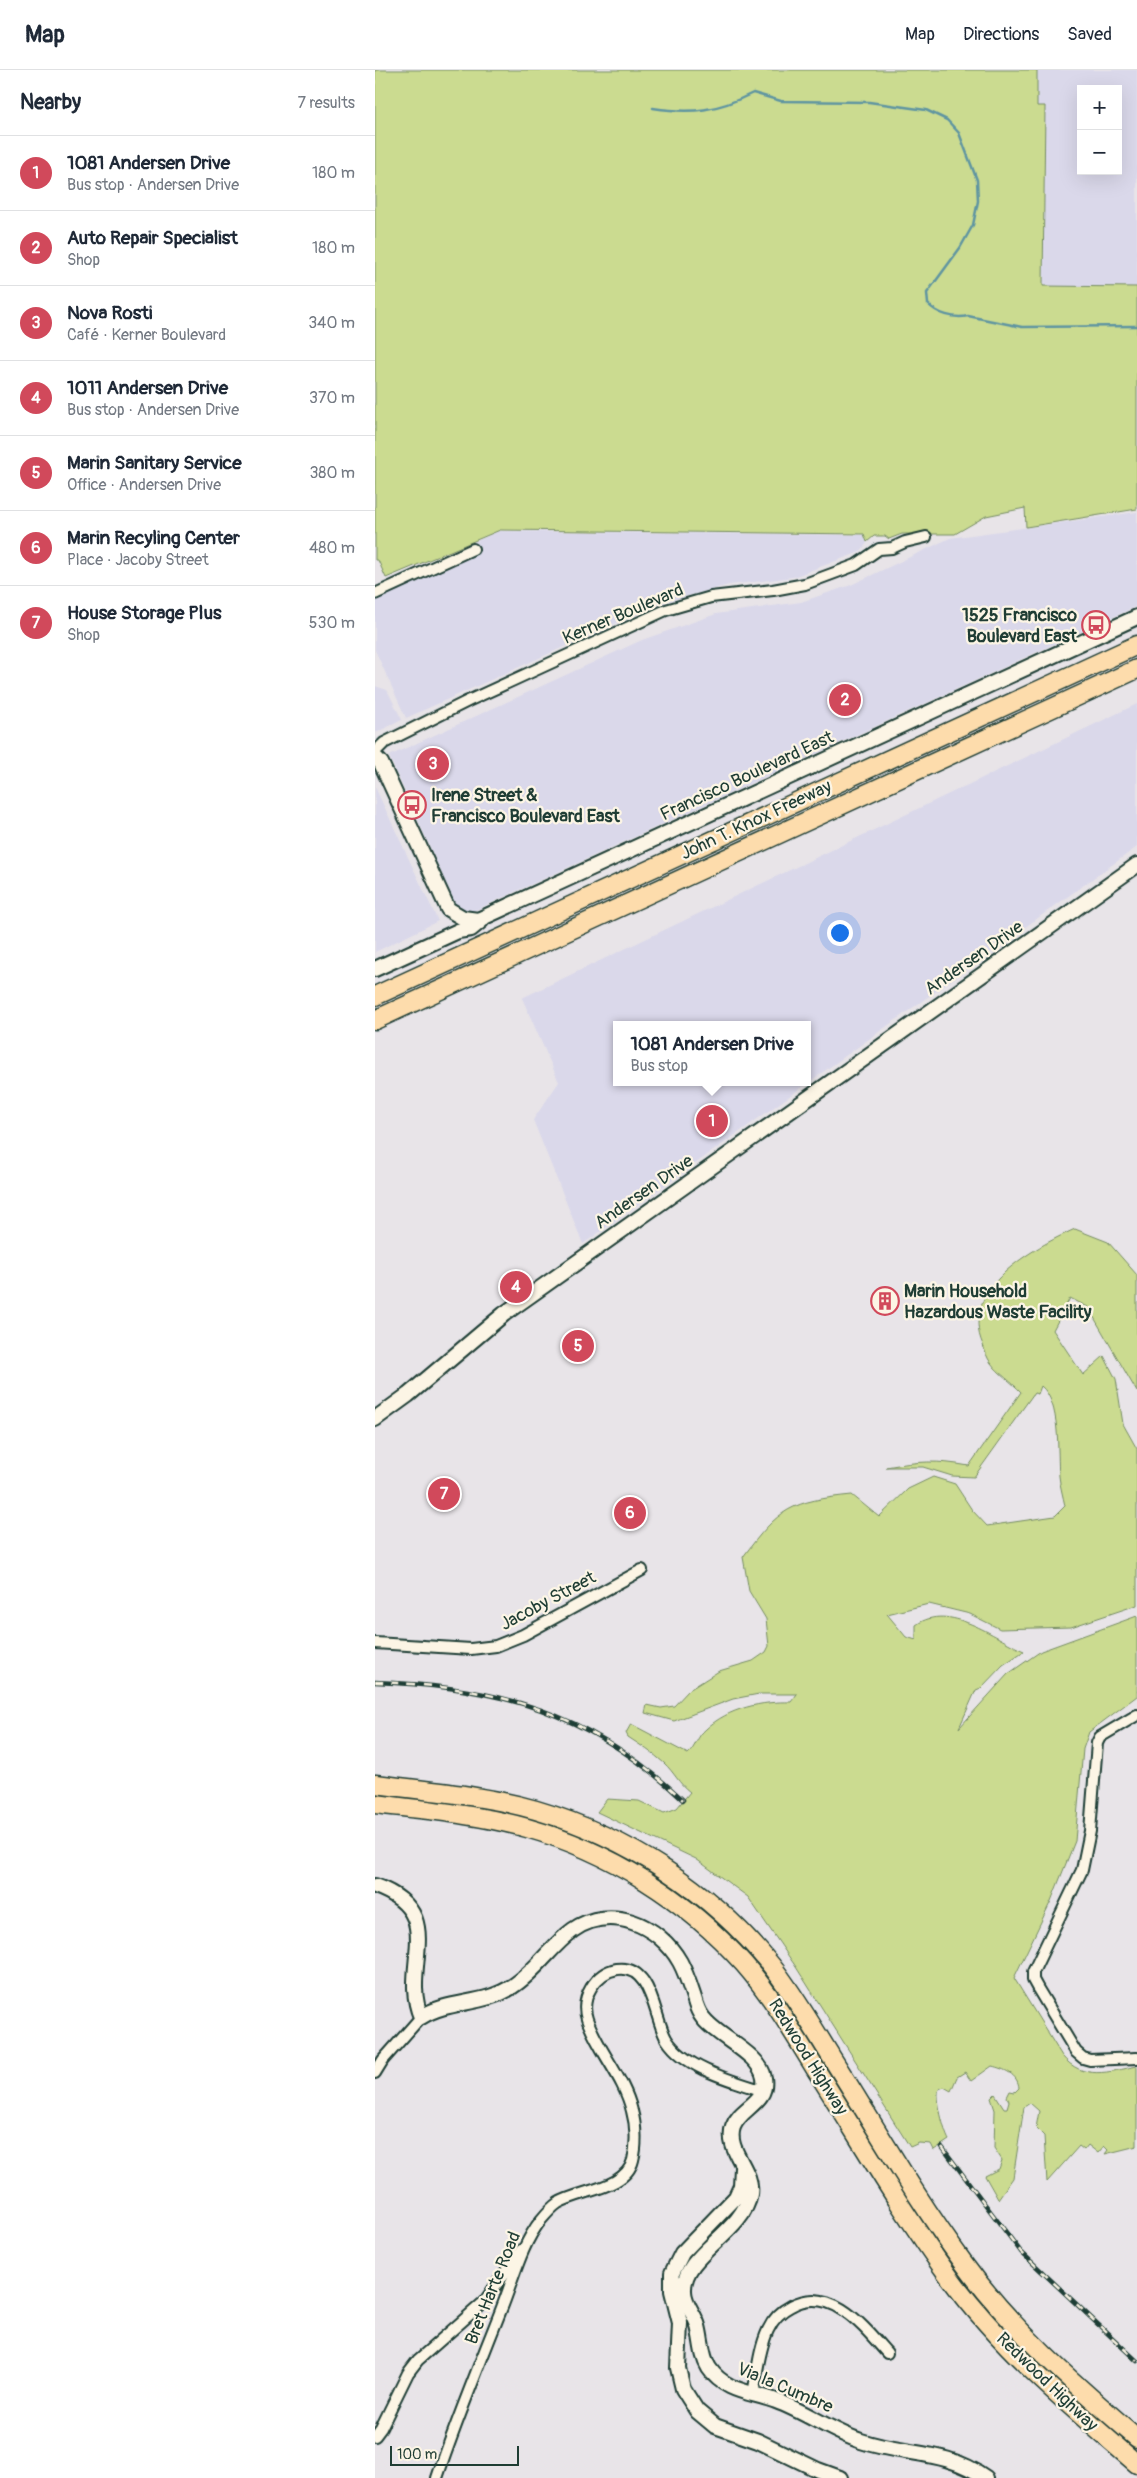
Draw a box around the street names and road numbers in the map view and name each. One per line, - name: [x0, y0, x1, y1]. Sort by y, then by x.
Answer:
- street label: Kerner Boulevard: [559, 578, 687, 650]
- street label: Francisco Boulevard East: [657, 725, 838, 826]
- street label: John T. Knox Freeway: [677, 775, 835, 865]
- street label: Andersen Drive: [920, 915, 1028, 1000]
- street label: Andersen Drive: [590, 1149, 698, 1234]
- street label: Jacoby Street: [496, 1566, 600, 1636]
- street label: Redwood Highway: [763, 1995, 853, 2120]
- street label: Bret Harte Road: [460, 2228, 526, 2348]
- street label: Redwood Highway: [991, 2328, 1103, 2437]
- street label: Via la Cumbre: [733, 2357, 837, 2419]

